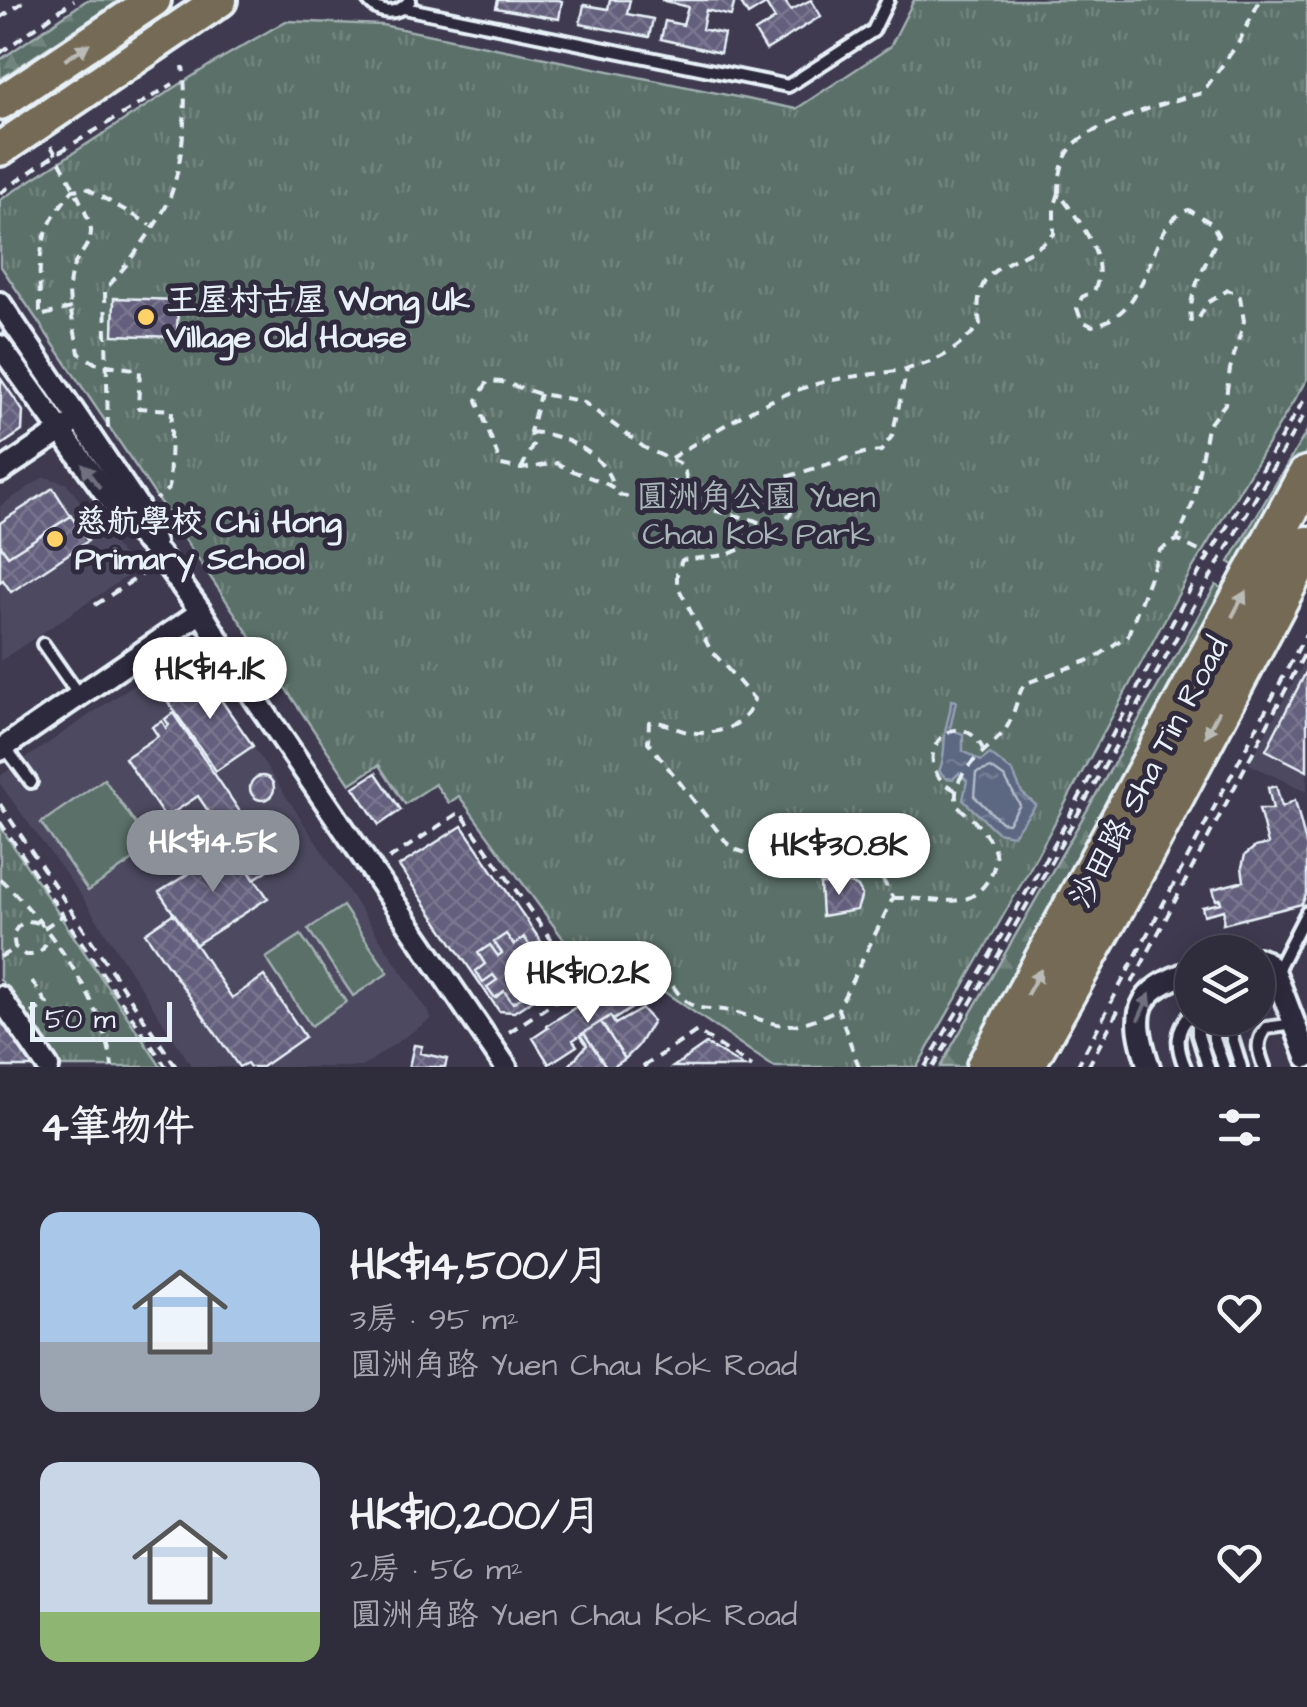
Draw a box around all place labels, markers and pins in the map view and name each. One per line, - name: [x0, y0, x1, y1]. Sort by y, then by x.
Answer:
- place label: 王屋村古屋 Wong Uk Village Old House: [165, 278, 470, 361]
- marker: 王屋村古屋 Wong Uk Village Old House: [135, 306, 157, 328]
- place label: 慈航學校 Chi Hong Primary School: [75, 500, 342, 583]
- marker: 慈航學校 Chi Hong Primary School: [44, 528, 66, 550]
- pin: HK$14.1K: [107, 637, 313, 722]
- pin: HK$14.5K: [110, 810, 316, 895]
- pin: HK$30.8K: [736, 813, 942, 898]
- pin: HK$10.2K: [485, 941, 691, 1026]

